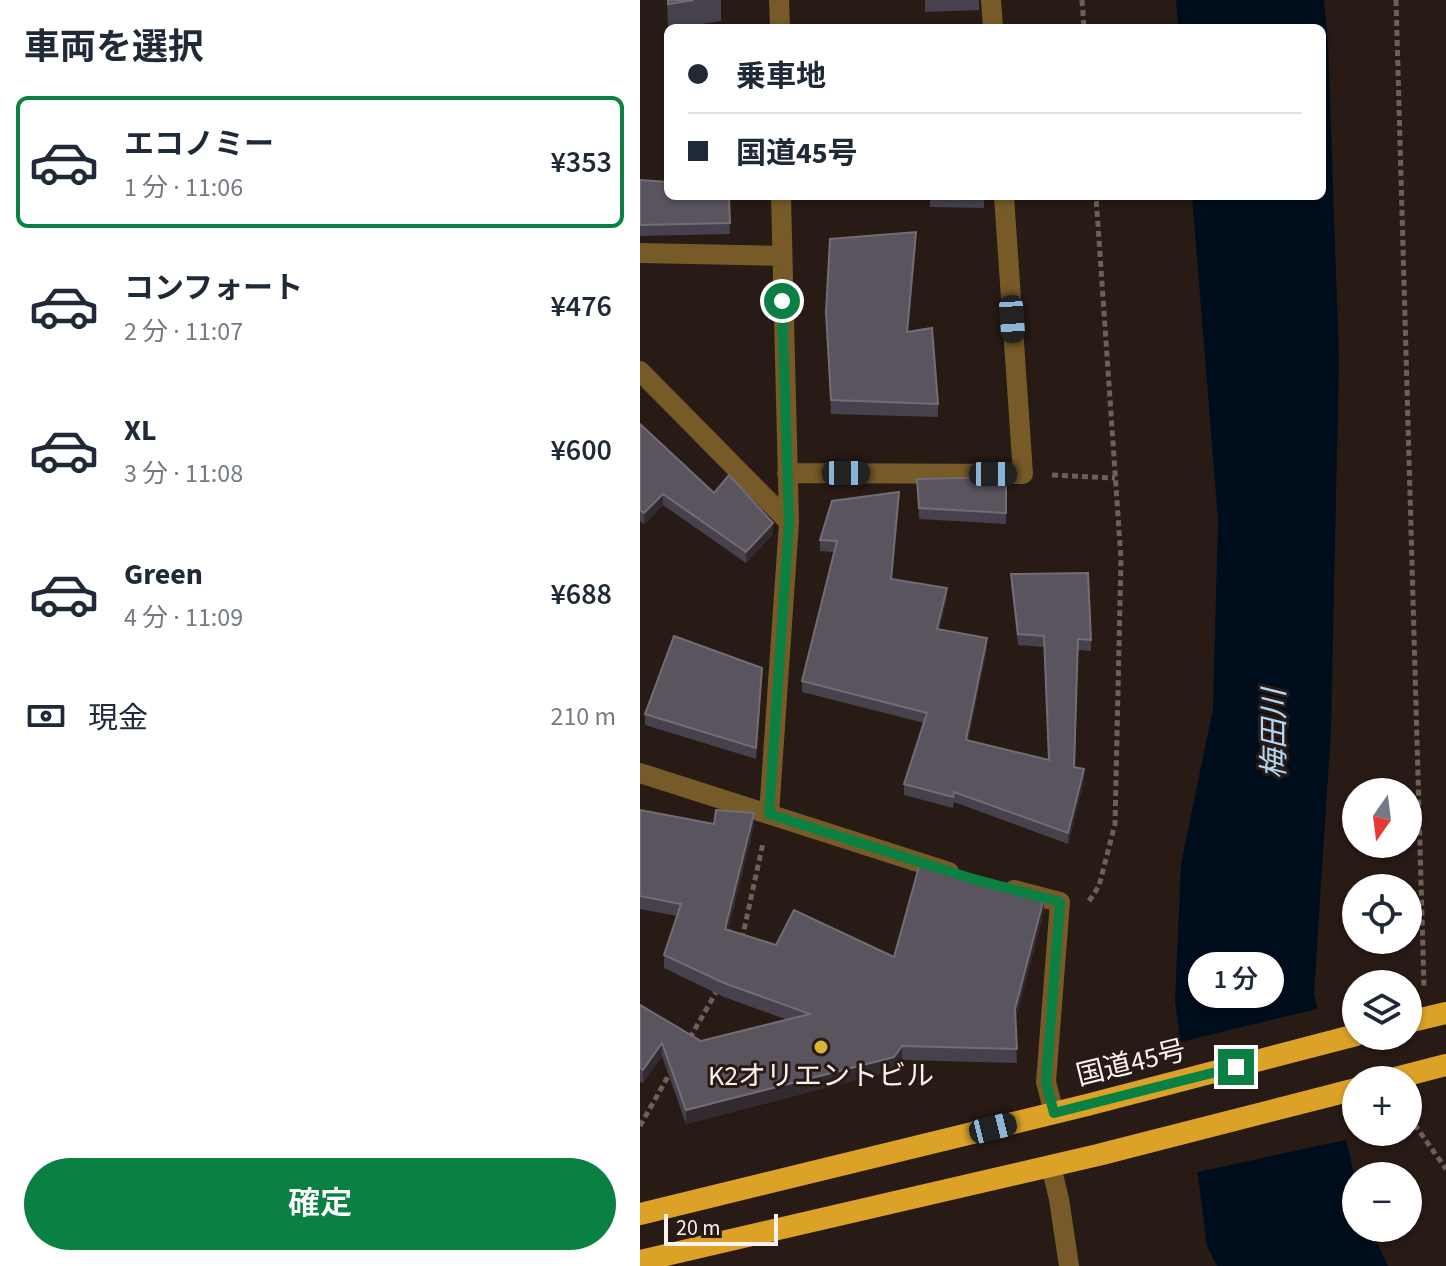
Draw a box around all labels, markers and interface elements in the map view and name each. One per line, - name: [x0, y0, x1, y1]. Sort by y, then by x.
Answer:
- text: 車両を選択: [24, 22, 204, 73]
- text: 乗車地: [736, 55, 826, 98]
- text: エコノミー: [124, 123, 274, 166]
- icon: car: [28, 126, 100, 198]
- text: 国道45号: [736, 132, 858, 175]
- text: ¥353: [550, 141, 612, 184]
- text: 1 分 · 11:06: [124, 169, 243, 206]
- text: コンフォート: [124, 267, 303, 310]
- icon: car: [28, 270, 100, 342]
- route start: [764, 283, 800, 319]
- text: ¥476: [550, 285, 612, 328]
- car: [998, 294, 1026, 344]
- text: 2 分 · 11:07: [124, 313, 243, 350]
- text: XL: [124, 409, 157, 452]
- icon: car: [28, 414, 100, 486]
- text: ¥600: [550, 429, 612, 472]
- text: 3 分 · 11:08: [124, 455, 243, 492]
- car: [822, 461, 870, 485]
- car: [969, 462, 1017, 486]
- text: Green: [124, 553, 203, 596]
- icon: car: [28, 558, 100, 630]
- text: ¥688: [550, 573, 612, 616]
- text: 4 分 · 11:09: [124, 599, 243, 636]
- water label: 梅田川: [1253, 686, 1296, 779]
- icon: cash: [24, 694, 68, 738]
- text: 現金: [88, 697, 148, 740]
- text: 210 m: [550, 698, 616, 735]
- north arrow: [1342, 778, 1422, 858]
- map controls: [1342, 778, 1422, 1242]
- button: locate: [1342, 874, 1422, 954]
- callout: 1 分: [1188, 951, 1284, 1007]
- text: 1 分: [1214, 961, 1258, 998]
- button: layers: [1342, 970, 1422, 1050]
- street label: 国道45号: [1072, 1030, 1190, 1096]
- marker: K2オリエントビル: [812, 1038, 830, 1056]
- route end: [1218, 1049, 1254, 1085]
- place label: K2オリエントビル: [708, 1056, 934, 1096]
- button: +: [1342, 1066, 1422, 1146]
- car: [967, 1111, 1019, 1145]
- button: 確定: [24, 1158, 616, 1250]
- button: −: [1342, 1162, 1422, 1242]
- scale bar: [664, 1210, 778, 1246]
- text: 20 m: [676, 1212, 721, 1244]

